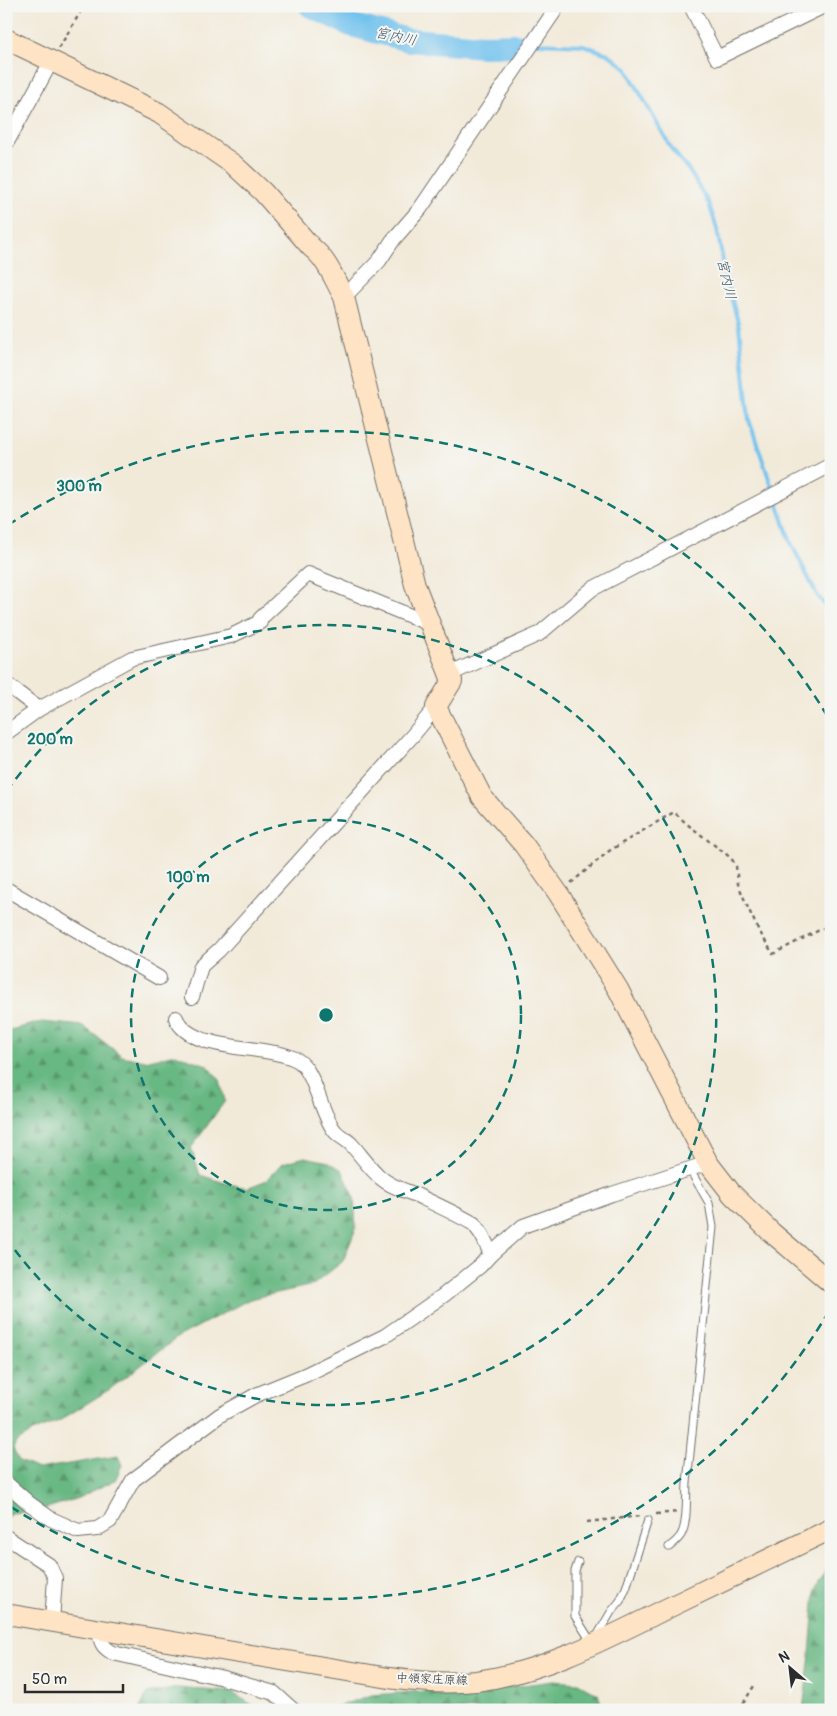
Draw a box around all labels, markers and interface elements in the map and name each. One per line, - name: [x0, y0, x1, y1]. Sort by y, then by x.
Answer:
- water label: 宮内川: [374, 24, 418, 49]
- water label: 宮内川: [714, 257, 740, 301]
- text: 300 m: [56, 477, 102, 496]
- text: 200 m: [27, 730, 73, 749]
- text: 100 m: [167, 868, 209, 887]
- centre of rings: [317, 1006, 335, 1024]
- north arrow: [764, 1644, 814, 1694]
- text: N: [776, 1647, 792, 1667]
- scale bar: [25, 1661, 122, 1693]
- text: 50 m: [32, 1670, 67, 1689]
- street label: 中領家庄原線: [396, 1671, 468, 1688]

